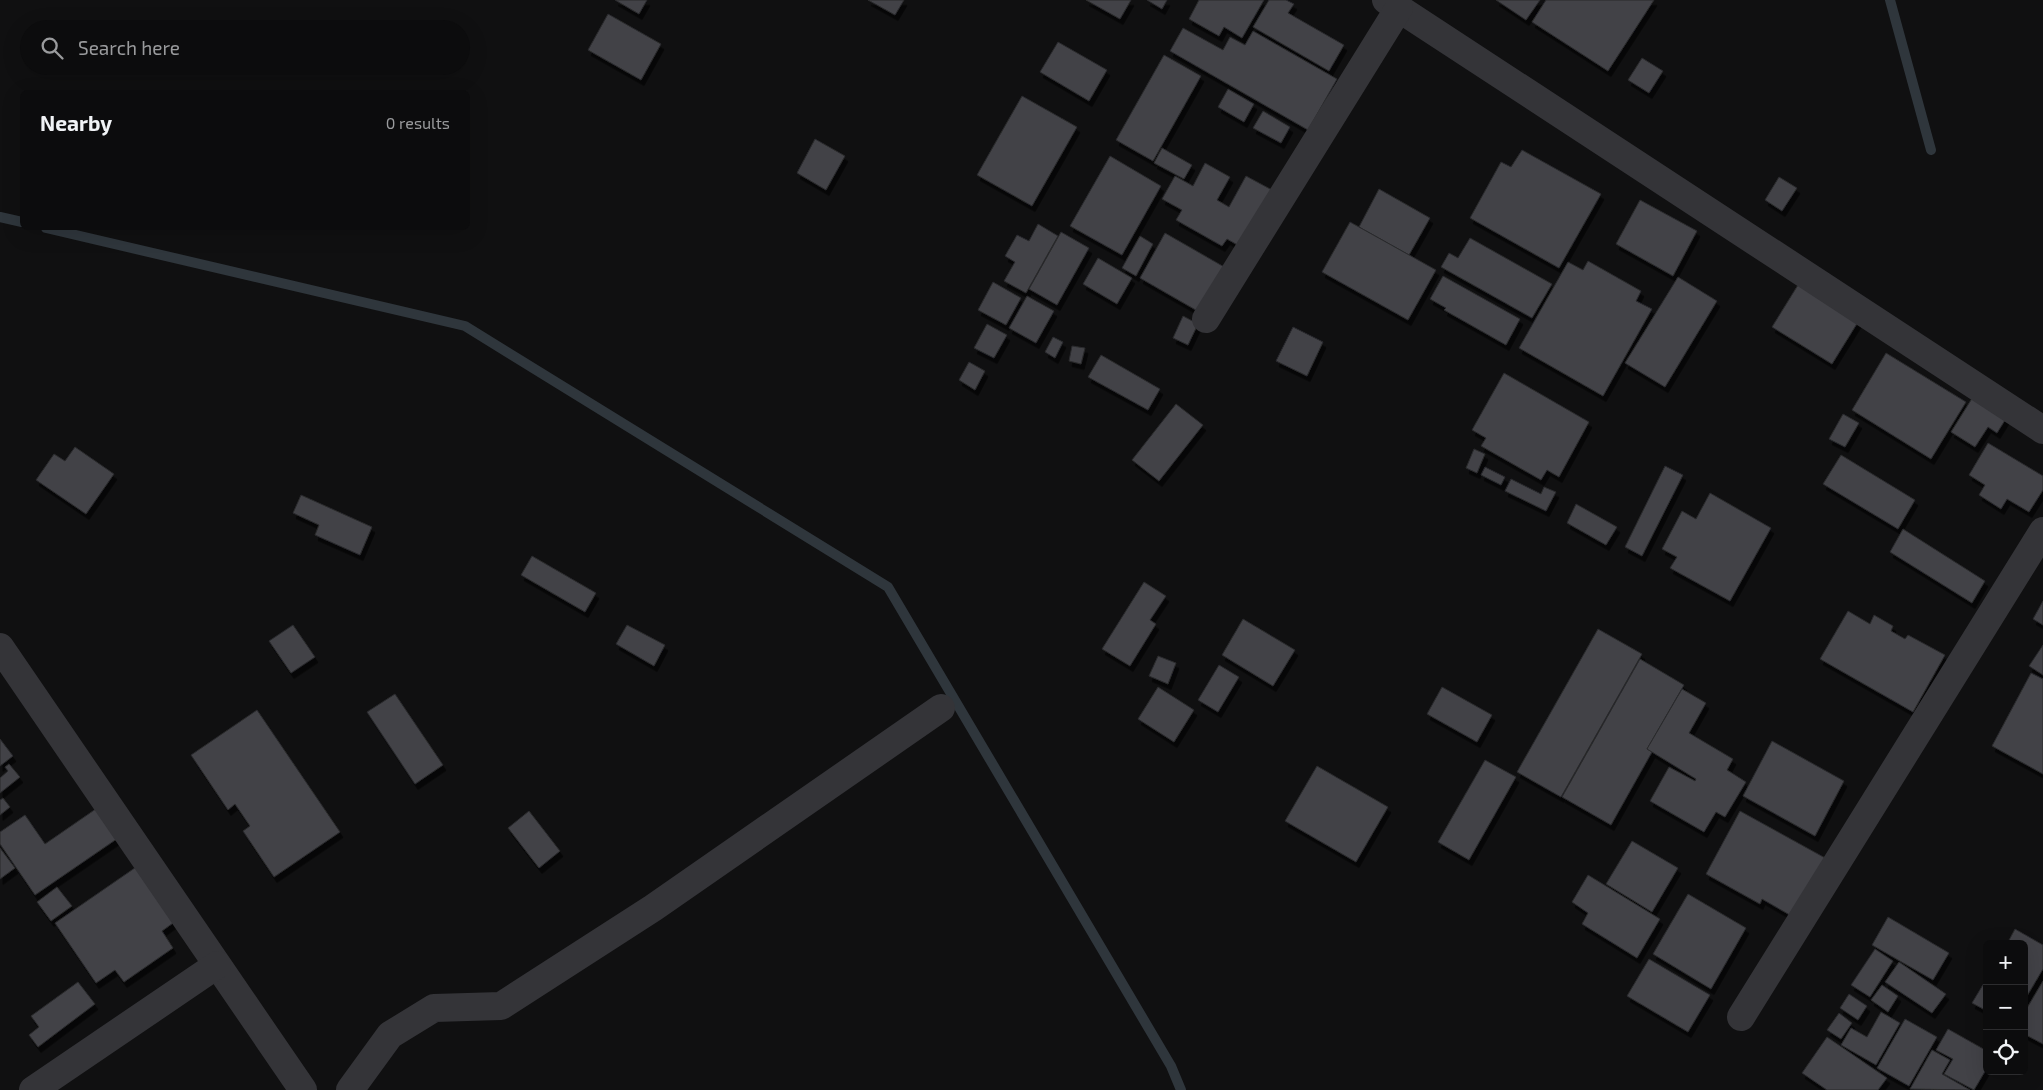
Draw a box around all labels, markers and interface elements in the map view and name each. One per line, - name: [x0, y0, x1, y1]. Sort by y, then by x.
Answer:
- search box: [20, 20, 470, 75]
- icon: search: [38, 34, 66, 62]
- text: Search here: [78, 36, 180, 59]
- text: Nearby: [40, 110, 112, 135]
- text: 0 results: [386, 113, 450, 132]
- map controls: [1983, 940, 2028, 1075]
- button: +: [1983, 940, 2028, 985]
- button: −: [1983, 985, 2028, 1030]
- button: locate: [1983, 1030, 2028, 1075]

